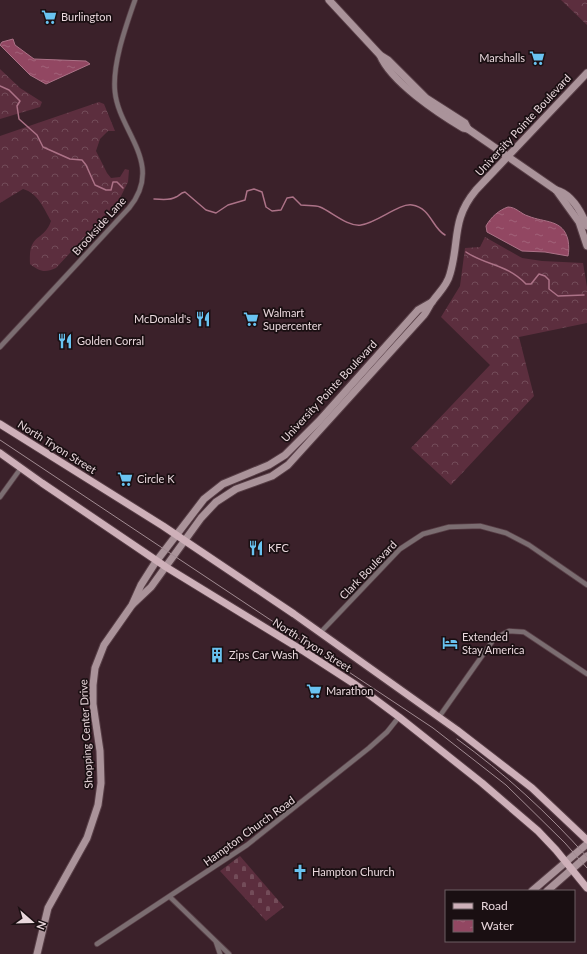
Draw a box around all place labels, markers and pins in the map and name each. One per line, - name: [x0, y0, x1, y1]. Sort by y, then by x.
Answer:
- supermarket icon: Burlington: [40, 8, 58, 26]
- place label: Burlington: [61, 10, 112, 23]
- supermarket icon: Marshalls: [528, 49, 546, 67]
- place label: Marshalls: [479, 51, 525, 64]
- place label: Walmart Supercenter: [263, 306, 322, 332]
- restaurant icon: McDonald's: [194, 310, 212, 328]
- supermarket icon: Walmart Supercenter: [242, 310, 260, 328]
- place label: McDonald's: [134, 312, 191, 325]
- restaurant icon: Golden Corral: [56, 332, 74, 350]
- place label: Golden Corral: [77, 334, 144, 347]
- supermarket icon: Circle K: [116, 470, 134, 488]
- place label: Circle K: [137, 472, 175, 485]
- restaurant icon: KFC: [247, 539, 265, 557]
- place label: KFC: [268, 541, 289, 554]
- place label: Extended Stay America: [462, 630, 525, 656]
- hotel icon: Extended Stay America: [441, 634, 459, 652]
- building icon: Zips Car Wash: [208, 646, 226, 664]
- place label: Zips Car Wash: [229, 648, 298, 661]
- supermarket icon: Marathon: [305, 682, 323, 700]
- place label: Marathon: [326, 684, 373, 697]
- church icon: Hampton Church: [291, 863, 309, 881]
- place label: Hampton Church: [312, 865, 395, 878]

